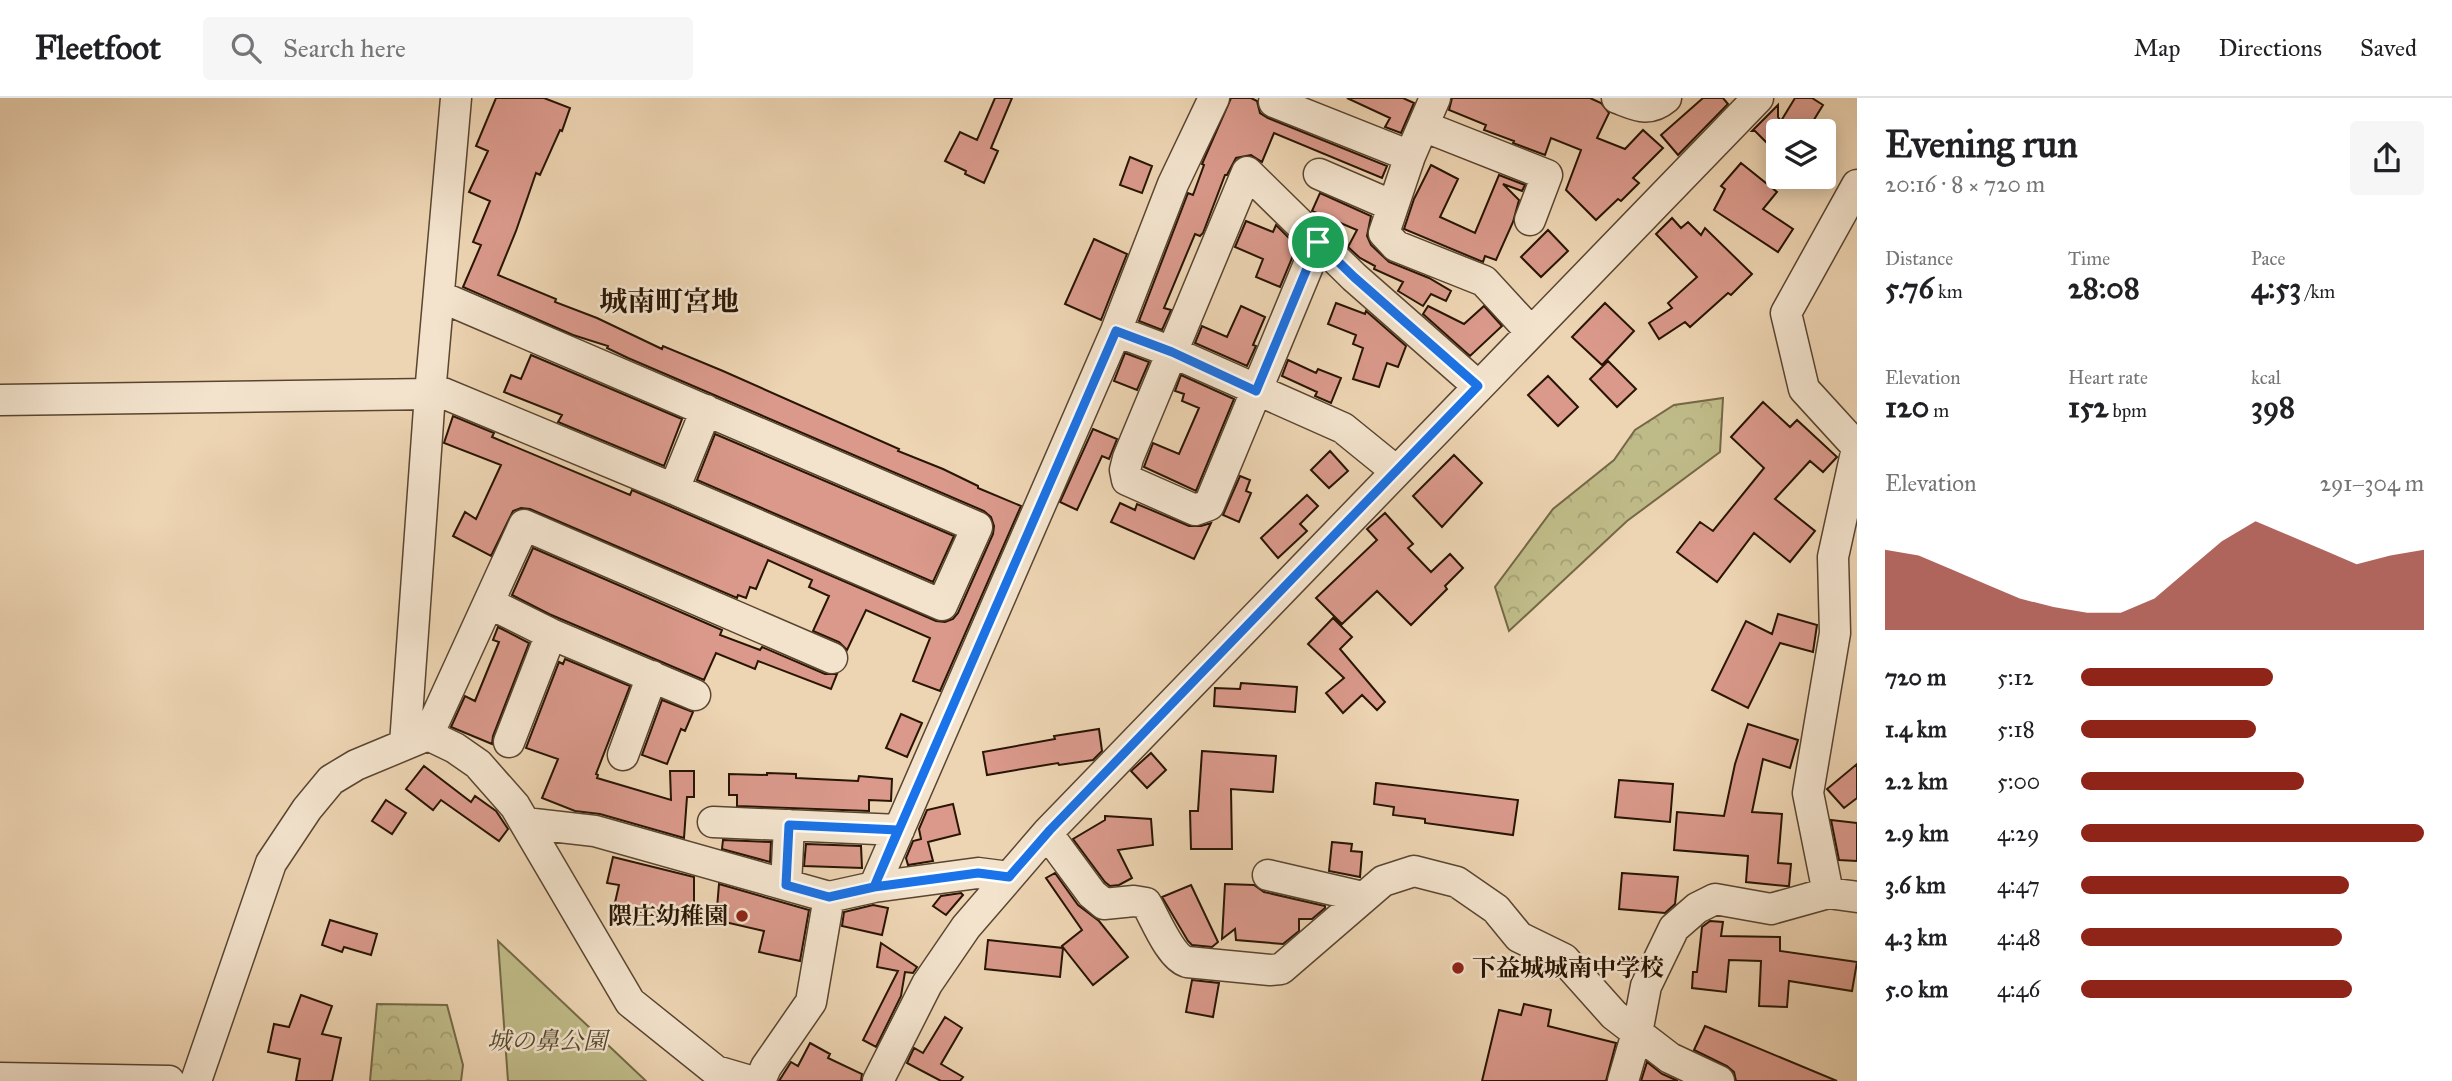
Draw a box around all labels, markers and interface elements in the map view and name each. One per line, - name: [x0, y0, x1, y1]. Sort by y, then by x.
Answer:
- search box: [203, 17, 693, 80]
- text: Fleetfoot: [35, 28, 161, 68]
- icon: search: [227, 29, 265, 67]
- text: Search here: [283, 32, 406, 64]
- text: Map: [2134, 33, 2181, 63]
- text: Directions: [2219, 33, 2322, 63]
- text: Saved: [2360, 33, 2417, 63]
- map controls: [1766, 119, 1836, 189]
- button: layers: [1766, 119, 1836, 189]
- text: Evening run: [1885, 121, 2078, 167]
- button: share: [2350, 121, 2424, 195]
- text: 20:16 · 8 × 720 m: [1885, 170, 2045, 198]
- pin: [1288, 212, 1348, 272]
- icon: arrive: [1299, 223, 1337, 261]
- text: Distance: [1885, 247, 1953, 270]
- text: Time: [2068, 247, 2110, 270]
- text: Pace: [2251, 247, 2285, 270]
- text: 5.76: [1885, 270, 1934, 306]
- text: 28:08: [2068, 270, 2140, 306]
- text: 4:53: [2251, 270, 2301, 306]
- text: km: [1934, 280, 1963, 303]
- text: /km: [2301, 280, 2335, 303]
- district label: 城南町宮地: [599, 284, 739, 319]
- text: Elevation: [1885, 366, 1960, 389]
- text: Heart rate: [2068, 366, 2148, 389]
- text: kcal: [2251, 366, 2281, 389]
- text: 120: [1885, 389, 1929, 425]
- text: 152: [2068, 389, 2108, 425]
- text: 398: [2251, 389, 2295, 425]
- text: m: [1929, 399, 1949, 422]
- text: bpm: [2108, 399, 2147, 422]
- text: Elevation: [1885, 469, 1976, 497]
- text: 291–304 m: [2320, 469, 2424, 497]
- text: 720 m: [1885, 663, 1946, 691]
- text: 5:12: [1997, 663, 2034, 691]
- text: 1.4 km: [1885, 715, 1947, 743]
- text: 5:18: [1997, 715, 2035, 743]
- text: 2.2 km: [1885, 767, 1948, 795]
- text: 5:00: [1997, 767, 2040, 795]
- text: 2.9 km: [1885, 819, 1949, 847]
- text: 4:29: [1997, 819, 2039, 847]
- text: 3.6 km: [1885, 871, 1946, 899]
- text: 4:47: [1997, 871, 2040, 899]
- place label: 隈庄幼稚園: [608, 901, 728, 931]
- marker: 隈庄幼稚園: [734, 908, 750, 924]
- text: 4.3 km: [1885, 923, 1947, 951]
- text: 4:48: [1997, 923, 2041, 951]
- place label: 下益城城南中学校: [1472, 953, 1664, 983]
- marker: 下益城城南中学校: [1450, 960, 1466, 976]
- text: 5.0 km: [1885, 975, 1948, 1003]
- text: 4:46: [1997, 975, 2040, 1003]
- park label: 城の鼻公園: [487, 1026, 611, 1056]

